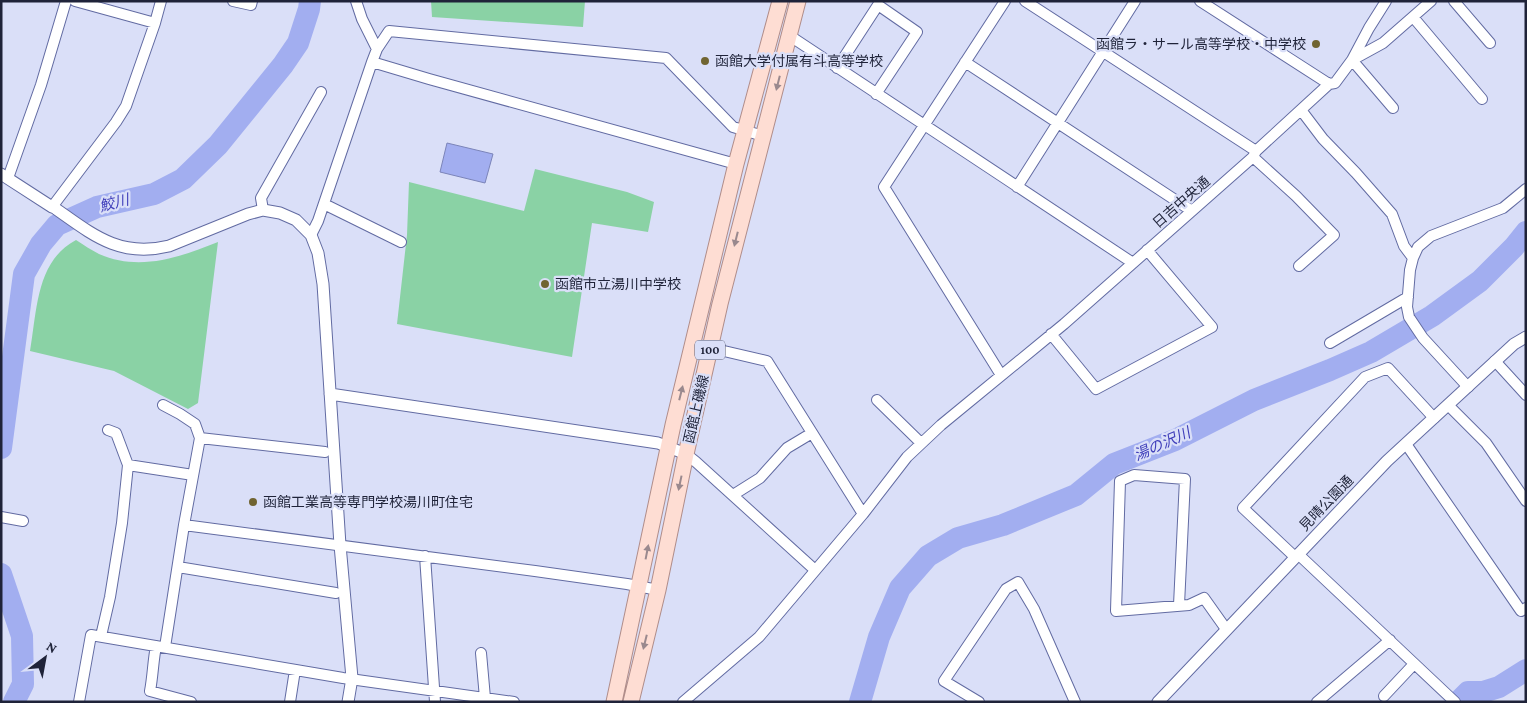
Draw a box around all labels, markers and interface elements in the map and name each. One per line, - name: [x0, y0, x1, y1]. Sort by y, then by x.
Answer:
- place label: 函館ラ・サール高等学校・中学校: [1096, 36, 1306, 52]
- marker: 函館ラ・サール高等学校・中学校: [1310, 38, 1322, 50]
- place label: 函館大学付属有斗高等学校: [715, 53, 883, 69]
- marker: 函館大学付属有斗高等学校: [699, 55, 711, 67]
- one-way arrow: [774, 75, 782, 90]
- street label: 日吉中央通: [1149, 173, 1213, 231]
- water label: 鮫川: [98, 191, 132, 214]
- one-way arrow: [732, 232, 740, 247]
- place label: 函館市立湯川中学校: [555, 276, 681, 292]
- marker: 函館市立湯川中学校: [539, 278, 551, 290]
- road number: 100: [695, 340, 725, 360]
- street label: 函館上磯線: [680, 373, 712, 445]
- one-way arrow: [677, 385, 685, 400]
- water label: 湯の沢川: [1131, 424, 1194, 464]
- street label: 見晴公園通: [1296, 472, 1356, 534]
- one-way arrow: [676, 475, 684, 491]
- place label: 函館工業高等専門学校湯川町住宅: [263, 494, 473, 510]
- marker: 函館工業高等専門学校湯川町住宅: [247, 496, 259, 508]
- one-way arrow: [643, 544, 651, 559]
- north arrow: [20, 633, 70, 683]
- one-way arrow: [640, 634, 648, 649]
- text: N: [44, 638, 61, 657]

